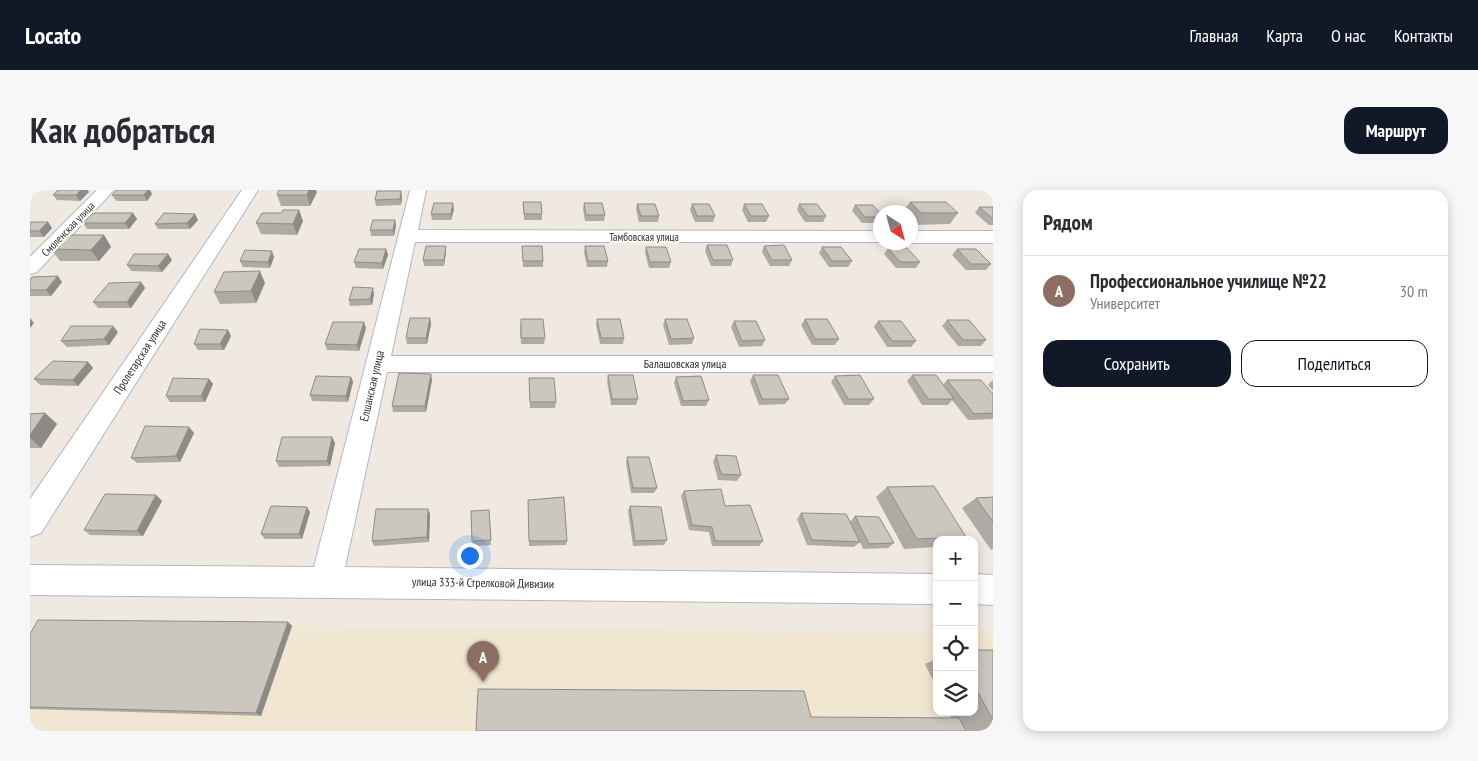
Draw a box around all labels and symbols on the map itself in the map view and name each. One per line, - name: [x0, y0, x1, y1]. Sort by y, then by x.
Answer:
- street label: Смоленская улица: [38, 199, 98, 259]
- north arrow: [873, 205, 918, 250]
- street label: Тамбовская улица: [609, 230, 679, 244]
- street label: Пролетарская улица: [110, 316, 169, 397]
- street label: Елшанская улица: [356, 349, 387, 423]
- street label: Балашовская улица: [644, 356, 726, 371]
- your location: [457, 543, 483, 569]
- street label: улица 333-й Стрелковой Дивизии: [412, 574, 554, 591]
- pin: A: [467, 641, 499, 682]

